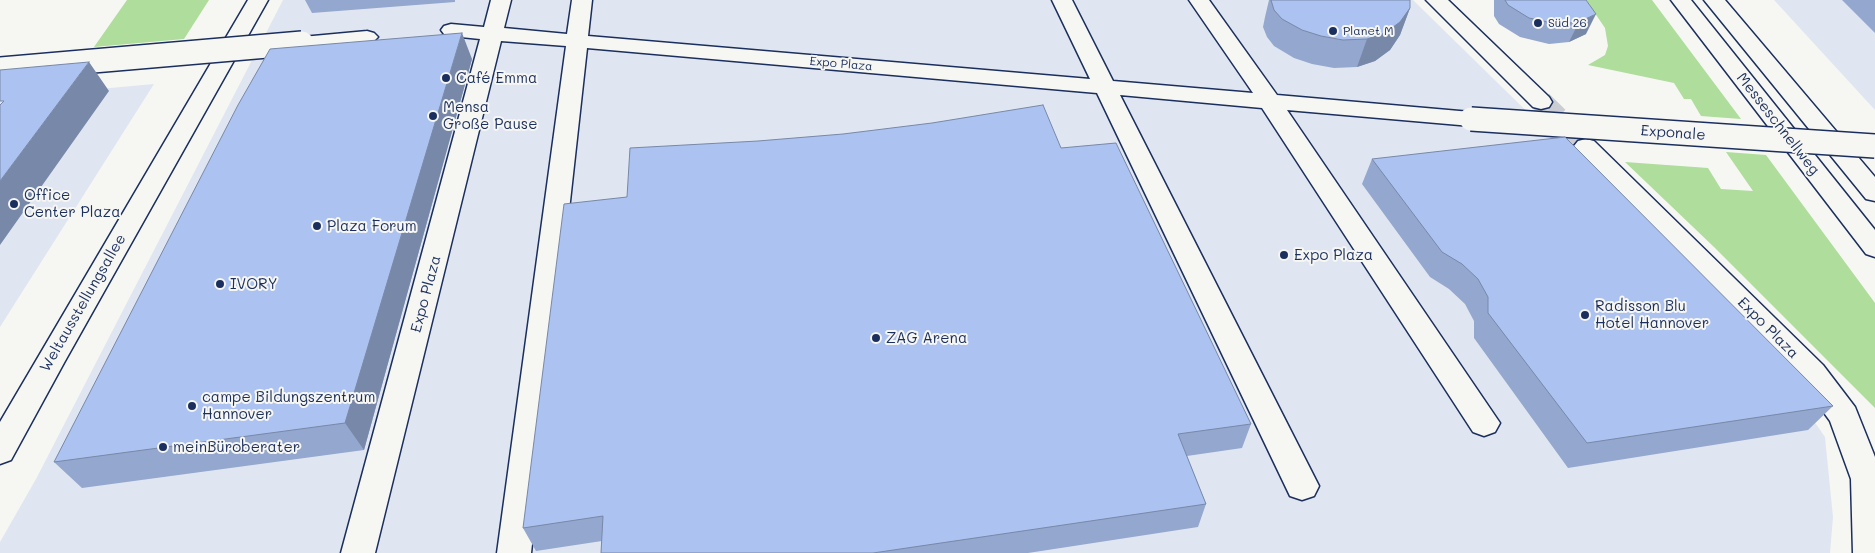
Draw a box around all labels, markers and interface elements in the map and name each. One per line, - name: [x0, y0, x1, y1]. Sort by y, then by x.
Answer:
- place label: Süd 26: [1548, 16, 1587, 30]
- marker: Süd 26: [1532, 17, 1544, 29]
- place label: Planet M: [1343, 24, 1394, 38]
- marker: Planet M: [1327, 25, 1339, 37]
- street label: Expo Plaza: [809, 54, 873, 74]
- place label: Café Emma: [456, 69, 537, 87]
- street label: Messeschnellweg: [1733, 69, 1823, 179]
- marker: Café Emma: [440, 72, 452, 84]
- place label: Mensa Große Pause: [443, 98, 537, 133]
- marker: Mensa Große Pause: [427, 110, 439, 122]
- street label: Exponale: [1640, 122, 1706, 144]
- place label: Office Center Plaza: [24, 186, 120, 221]
- marker: Office Center Plaza: [8, 198, 20, 210]
- place label: Plaza Forum: [327, 217, 417, 235]
- marker: Plaza Forum: [311, 220, 323, 232]
- street label: Weltausstellungsallee: [36, 231, 130, 375]
- place label: Expo Plaza: [1294, 246, 1373, 264]
- marker: Expo Plaza: [1278, 249, 1290, 261]
- street label: Expo Plaza: [407, 253, 445, 335]
- place label: IVORY: [230, 275, 278, 293]
- marker: IVORY: [214, 278, 226, 290]
- street label: Expo Plaza: [1734, 294, 1802, 362]
- place label: Radisson Blu Hotel Hannover: [1595, 297, 1709, 332]
- marker: Radisson Blu Hotel Hannover: [1579, 309, 1591, 321]
- place label: ZAG Arena: [886, 329, 967, 347]
- marker: ZAG Arena: [870, 332, 882, 344]
- place label: campe Bildungszentrum Hannover: [202, 388, 375, 423]
- marker: campe Bildungszentrum Hannover: [186, 400, 198, 412]
- place label: meinBüroberater: [173, 438, 300, 456]
- marker: meinBüroberater: [157, 441, 169, 453]

